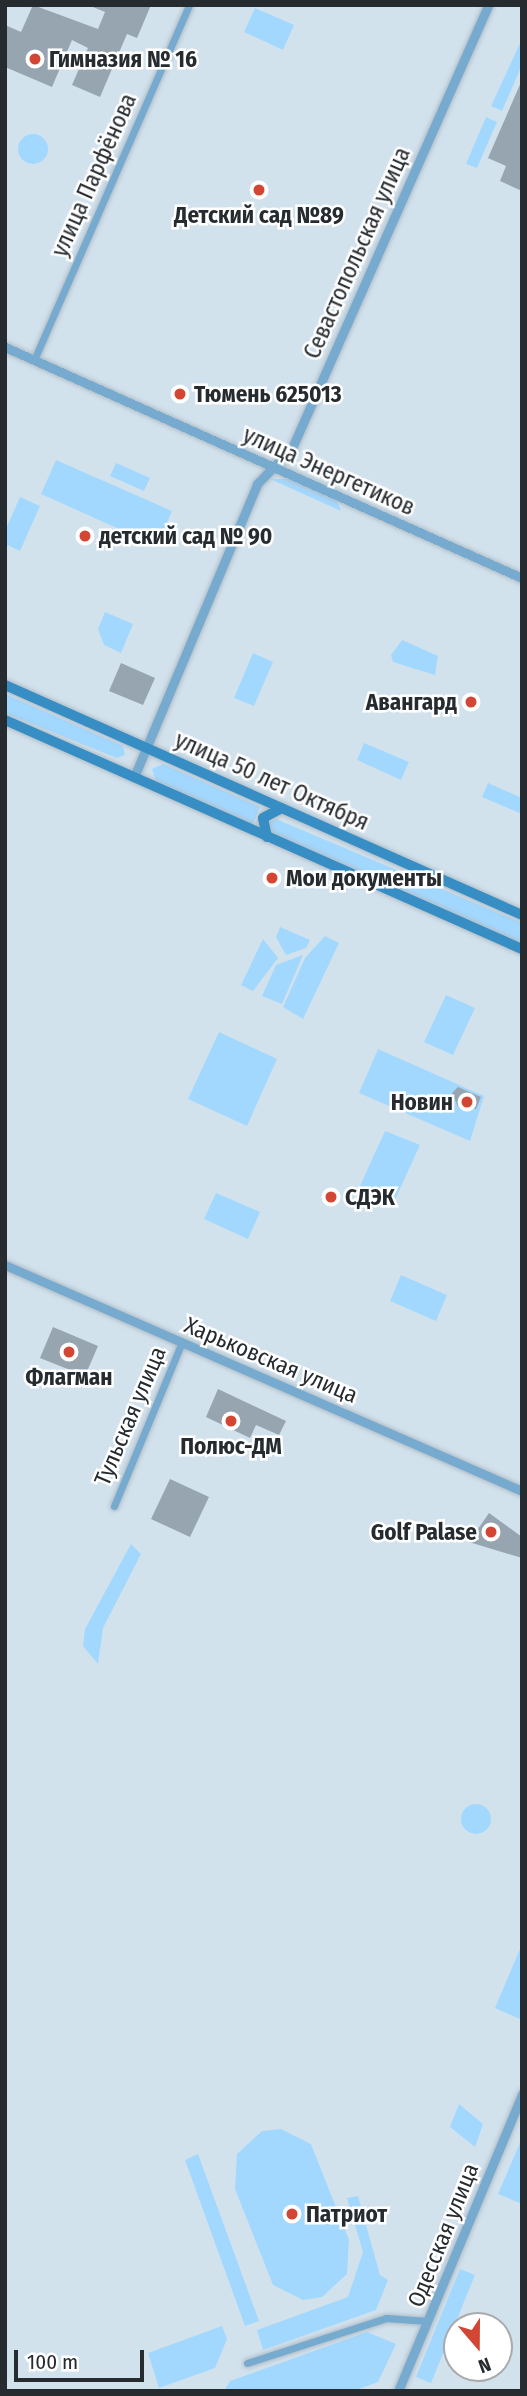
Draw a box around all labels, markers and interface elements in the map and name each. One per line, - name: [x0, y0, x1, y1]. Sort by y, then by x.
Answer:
- place label: Гимназия № 16: [49, 45, 197, 73]
- marker: Гимназия № 16: [27, 51, 43, 67]
- street label: улица Парфёнова: [46, 89, 142, 261]
- street label: Севастопольская улица: [298, 143, 416, 363]
- marker: Детский сад №89: [251, 182, 267, 198]
- place label: Детский сад №89: [174, 201, 344, 229]
- place label: Тюмень 625013: [194, 380, 342, 408]
- marker: Тюмень 625013: [172, 386, 188, 402]
- street label: улица Энергетиков: [239, 421, 419, 521]
- place label: детский сад № 90: [99, 522, 272, 550]
- marker: детский сад № 90: [77, 528, 93, 544]
- place label: Авангард: [366, 688, 457, 716]
- marker: Авангард: [463, 694, 479, 710]
- street label: улица 50 лет Октября: [171, 726, 373, 836]
- place label: Мои документы: [286, 864, 442, 892]
- marker: Мои документы: [264, 870, 280, 886]
- place label: Новин: [391, 1088, 453, 1116]
- marker: Новин: [459, 1094, 475, 1110]
- place label: СДЭК: [345, 1183, 395, 1211]
- marker: СДЭК: [323, 1189, 339, 1205]
- street label: Харьковская улица: [180, 1311, 362, 1409]
- street label: Тульская улица: [88, 1342, 172, 1490]
- marker: Флагман: [61, 1344, 77, 1360]
- place label: Флагман: [25, 1363, 113, 1391]
- marker: Полюс-ДМ: [223, 1413, 239, 1429]
- place label: Полюс-ДМ: [180, 1432, 282, 1460]
- place label: Golf Palase: [371, 1518, 477, 1546]
- marker: Golf Palase: [483, 1524, 499, 1540]
- street label: Одесская улица: [402, 2159, 484, 2311]
- place label: Патриот: [306, 2200, 387, 2228]
- marker: Патриот: [284, 2206, 300, 2222]
- north arrow: [443, 2312, 513, 2382]
- scale bar: [18, 2336, 147, 2380]
- text: 100 m: [27, 2349, 78, 2375]
- text: N: [475, 2353, 494, 2378]

